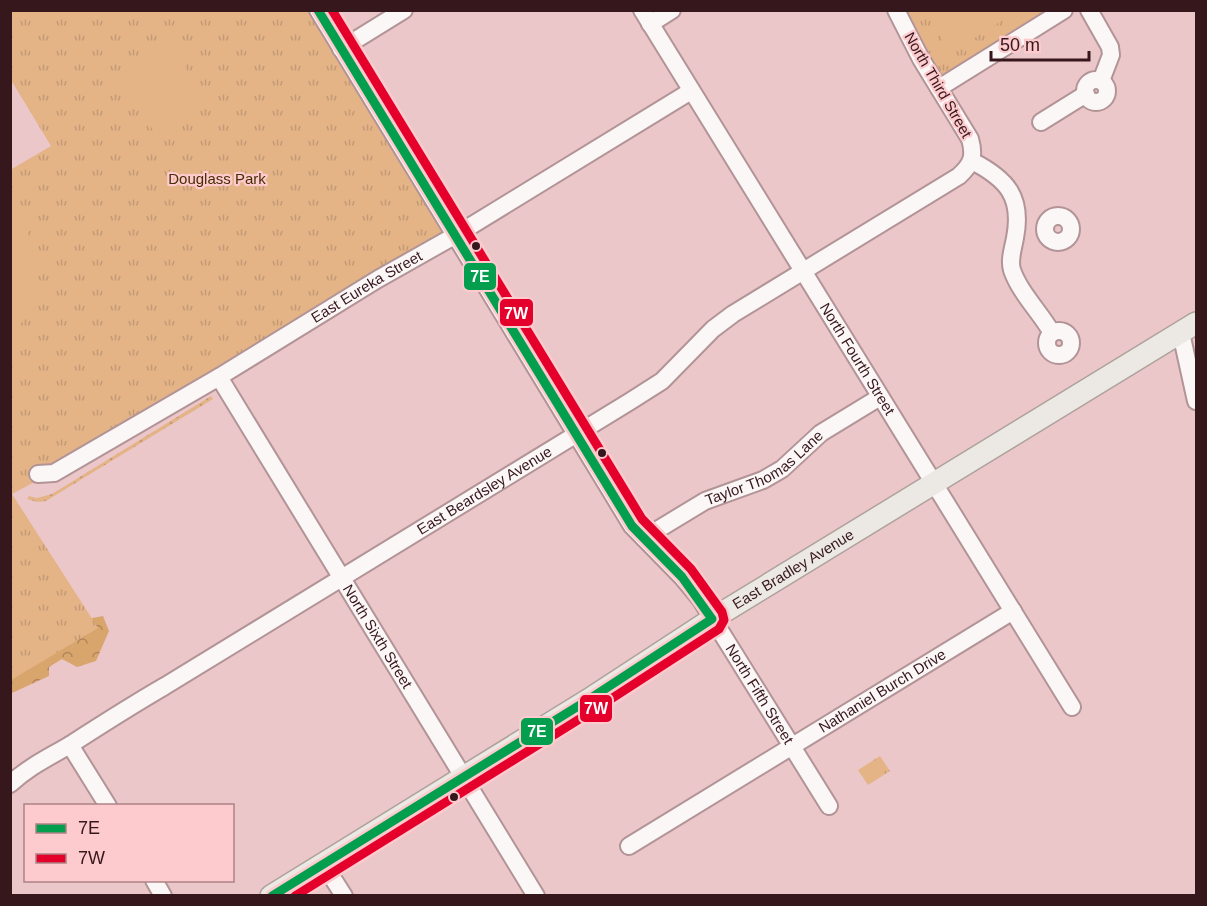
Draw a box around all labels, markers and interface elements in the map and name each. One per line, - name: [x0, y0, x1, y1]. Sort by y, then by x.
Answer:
- scale bar: [991, 24, 1088, 62]
- street label: North Third Street: [901, 29, 976, 141]
- text: 50 m: [1000, 35, 1040, 55]
- park label: Douglass Park: [168, 170, 266, 187]
- unlabelled marker: [470, 240, 482, 252]
- street label: East Eureka Street: [308, 247, 426, 326]
- line badge: 7E: [463, 262, 497, 291]
- text: 7E: [470, 268, 490, 285]
- line badge: 7W: [499, 298, 534, 327]
- street label: North Fourth Street: [817, 300, 899, 419]
- text: 7W: [504, 305, 529, 322]
- street label: Taylor Thomas Lane: [703, 427, 826, 508]
- street label: East Beardsley Avenue: [414, 442, 555, 538]
- unlabelled marker: [596, 447, 608, 459]
- street label: East Bradley Avenue: [729, 525, 857, 612]
- street label: North Sixth Street: [340, 581, 416, 692]
- street label: North Fifth Street: [722, 641, 798, 748]
- street label: Nathaniel Burch Drive: [815, 645, 949, 736]
- line badge: 7W: [579, 694, 613, 723]
- text: 7W: [584, 700, 609, 717]
- line badge: 7E: [520, 717, 554, 746]
- text: 7E: [527, 723, 547, 740]
- unlabelled marker: [448, 791, 460, 803]
- legend: [24, 804, 234, 882]
- text: 7E: [78, 818, 100, 838]
- text: 7W: [78, 848, 105, 868]

